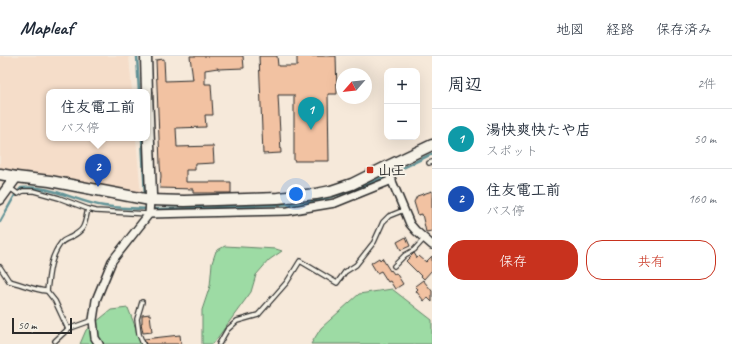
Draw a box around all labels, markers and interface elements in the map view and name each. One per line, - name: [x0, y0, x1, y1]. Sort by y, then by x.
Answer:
- text: Mapleaf: [20, 16, 73, 40]
- text: 地図: [556, 21, 584, 38]
- text: 経路: [606, 21, 634, 38]
- text: 保存済み: [656, 21, 712, 38]
- north arrow: [336, 68, 372, 104]
- map controls: [384, 68, 420, 140]
- button: +: [384, 68, 420, 104]
- text: 周辺: [448, 74, 482, 95]
- text: 2件: [697, 76, 716, 92]
- popup: [46, 89, 150, 141]
- pin: 1: [298, 97, 324, 130]
- text: 住友電工前: [60, 98, 136, 117]
- button: −: [384, 104, 420, 140]
- text: バス停: [60, 120, 100, 136]
- text: 湯快爽快たや店: [486, 121, 591, 140]
- text: 1: [458, 131, 464, 147]
- text: 50 m: [694, 131, 716, 147]
- text: スポット: [486, 143, 538, 159]
- pin: 2: [85, 154, 111, 187]
- place label: 山王: [378, 162, 406, 179]
- marker: 山王: [365, 165, 375, 175]
- text: 住友電工前: [486, 181, 561, 200]
- your location: [286, 184, 306, 204]
- text: 2: [458, 191, 464, 207]
- text: 160 m: [688, 191, 716, 207]
- text: バス停: [486, 203, 525, 219]
- button: 保存: [448, 240, 578, 280]
- button: 共有: [586, 240, 716, 280]
- scale bar: [12, 316, 72, 335]
- text: 50 m: [18, 318, 37, 332]

